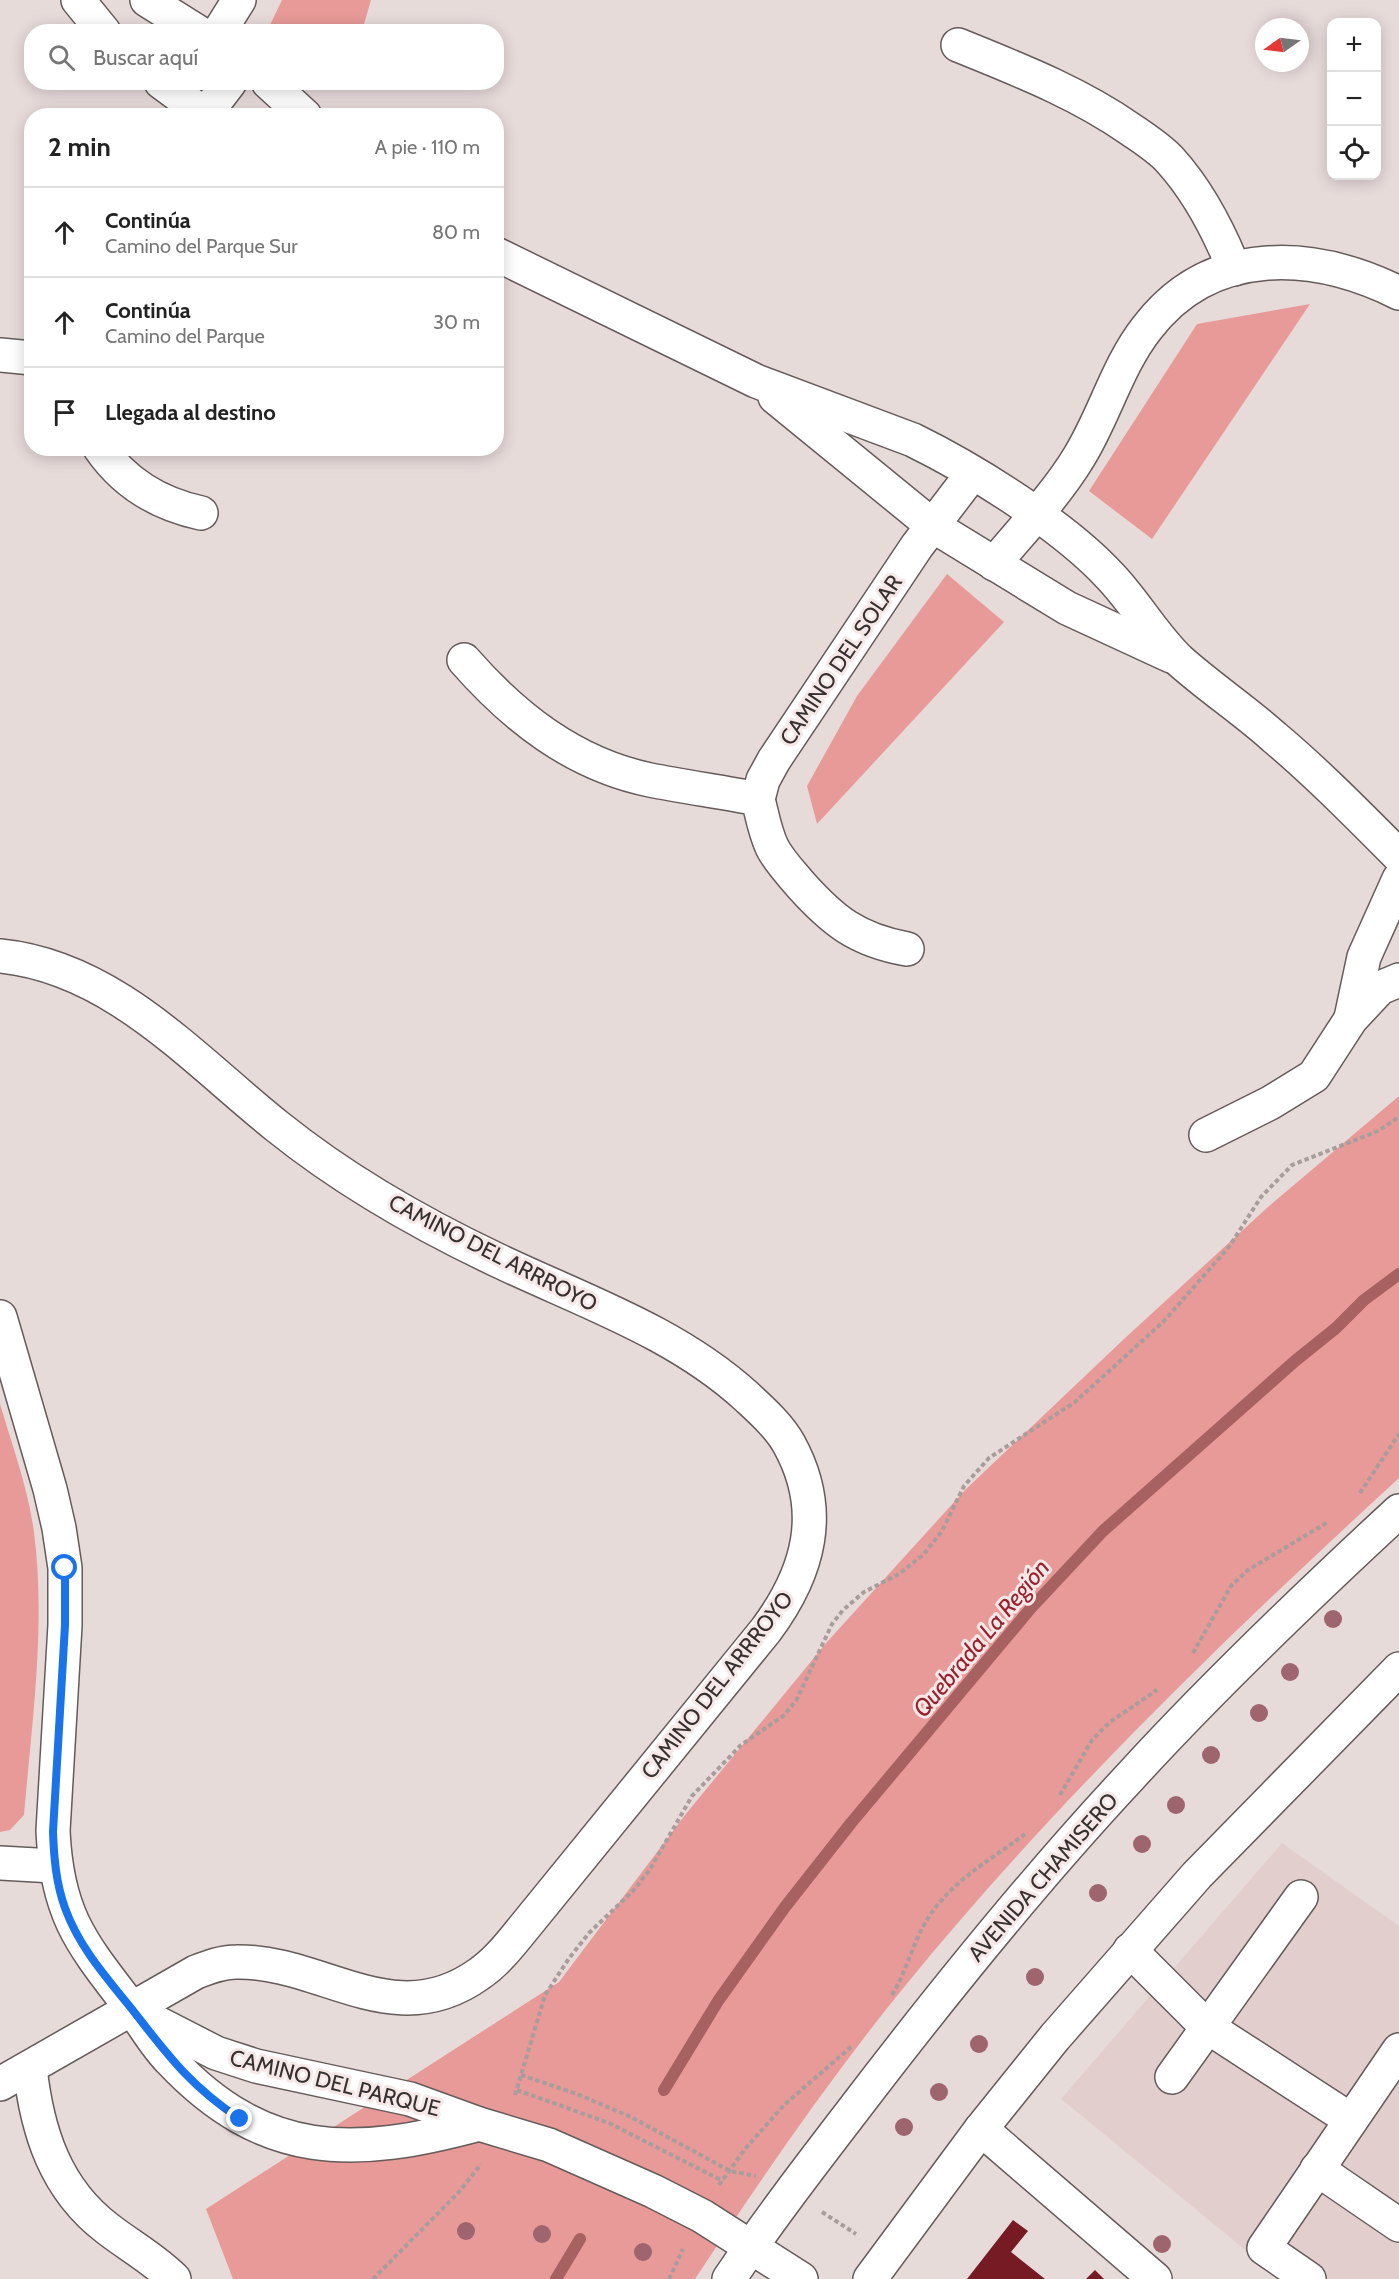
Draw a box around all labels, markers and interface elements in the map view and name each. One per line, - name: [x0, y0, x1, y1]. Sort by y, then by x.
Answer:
- north arrow: [1255, 18, 1309, 72]
- map controls: [1327, 18, 1381, 180]
- button: +: [1327, 18, 1381, 72]
- search box: [24, 24, 504, 90]
- icon: search: [45, 41, 78, 74]
- text: Buscar aquí: [93, 44, 198, 71]
- button: −: [1327, 72, 1381, 126]
- button: locate: [1327, 126, 1381, 180]
- text: 2 min: [48, 131, 111, 163]
- text: A pie · 110 m: [375, 135, 480, 159]
- text: Continúa: [105, 207, 191, 234]
- icon: ahead: [48, 216, 81, 249]
- text: 80 m: [432, 220, 480, 244]
- text: Camino del Parque Sur: [105, 234, 297, 258]
- text: Continúa: [105, 297, 191, 324]
- icon: ahead: [48, 306, 81, 339]
- text: 30 m: [433, 310, 480, 334]
- text: Camino del Parque: [105, 324, 265, 348]
- icon: arrive: [48, 396, 81, 429]
- text: Llegada al destino: [105, 399, 276, 426]
- street label: CAMINO DEL SOLAR: [774, 570, 908, 750]
- street label: CAMINO DEL ARRROYO: [384, 1189, 602, 1317]
- water label: Quebrada La Región: [907, 1553, 1055, 1723]
- route start: [51, 1554, 77, 1580]
- street label: CAMINO DEL ARRROYO: [635, 1586, 799, 1784]
- street label: AVENIDA CHAMISERO: [962, 1787, 1124, 1967]
- street label: CAMINO DEL PARQUE: [227, 2044, 443, 2122]
- route end: [226, 2105, 252, 2131]

